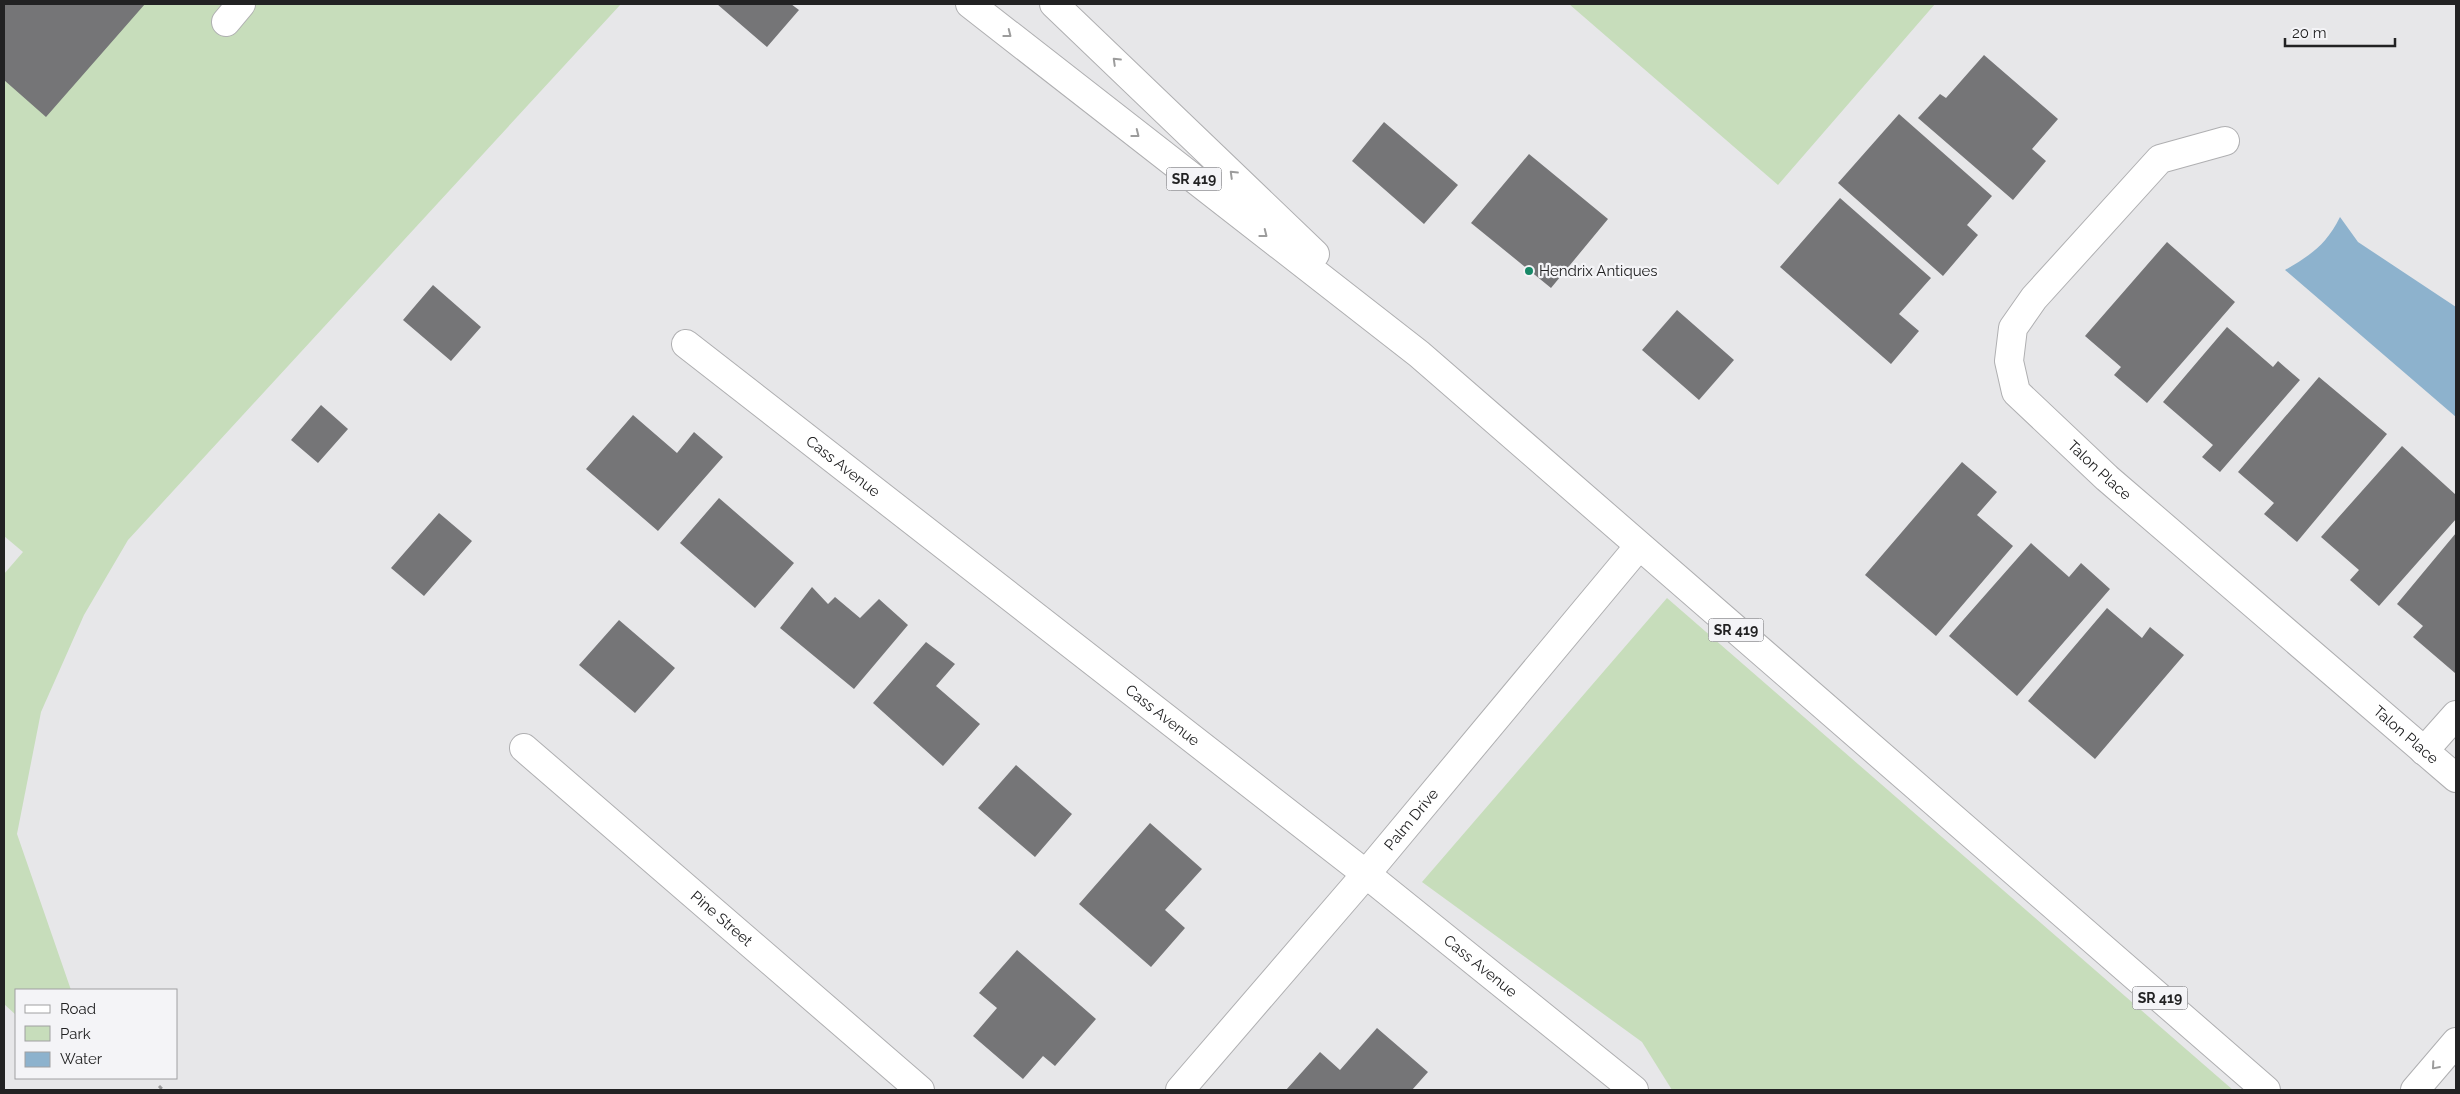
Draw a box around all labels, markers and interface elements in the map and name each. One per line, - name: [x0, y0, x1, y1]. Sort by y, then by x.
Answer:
- scale bar: [2285, 15, 2395, 47]
- text: 20 m: [2292, 24, 2327, 42]
- one-way arrow: [1002, 28, 1011, 36]
- one-way arrow: [1113, 58, 1122, 67]
- one-way arrow: [1130, 128, 1139, 136]
- road number: SR 419: [1166, 168, 1222, 190]
- one-way arrow: [1229, 171, 1238, 180]
- one-way arrow: [1258, 228, 1267, 236]
- place label: Hendrix Antiques: [1539, 262, 1658, 280]
- marker: Hendrix Antiques: [1523, 265, 1535, 277]
- street label: Cass Avenue: [802, 432, 884, 501]
- street label: Talon Place: [2064, 436, 2135, 504]
- road number: SR 419: [1708, 618, 1764, 642]
- street label: Cass Avenue: [1122, 681, 1203, 750]
- street label: Talon Place: [2370, 702, 2442, 768]
- street label: Palm Drive: [1380, 785, 1442, 854]
- street label: Pine Street: [687, 887, 756, 950]
- street label: Cass Avenue: [1440, 931, 1521, 1001]
- road number: SR 419: [2132, 986, 2188, 1010]
- legend: [15, 989, 178, 1079]
- text: Road: [60, 1000, 96, 1018]
- text: Park: [60, 1025, 91, 1043]
- text: Water: [60, 1050, 103, 1068]
- one-way arrow: [2433, 1060, 2441, 1069]

